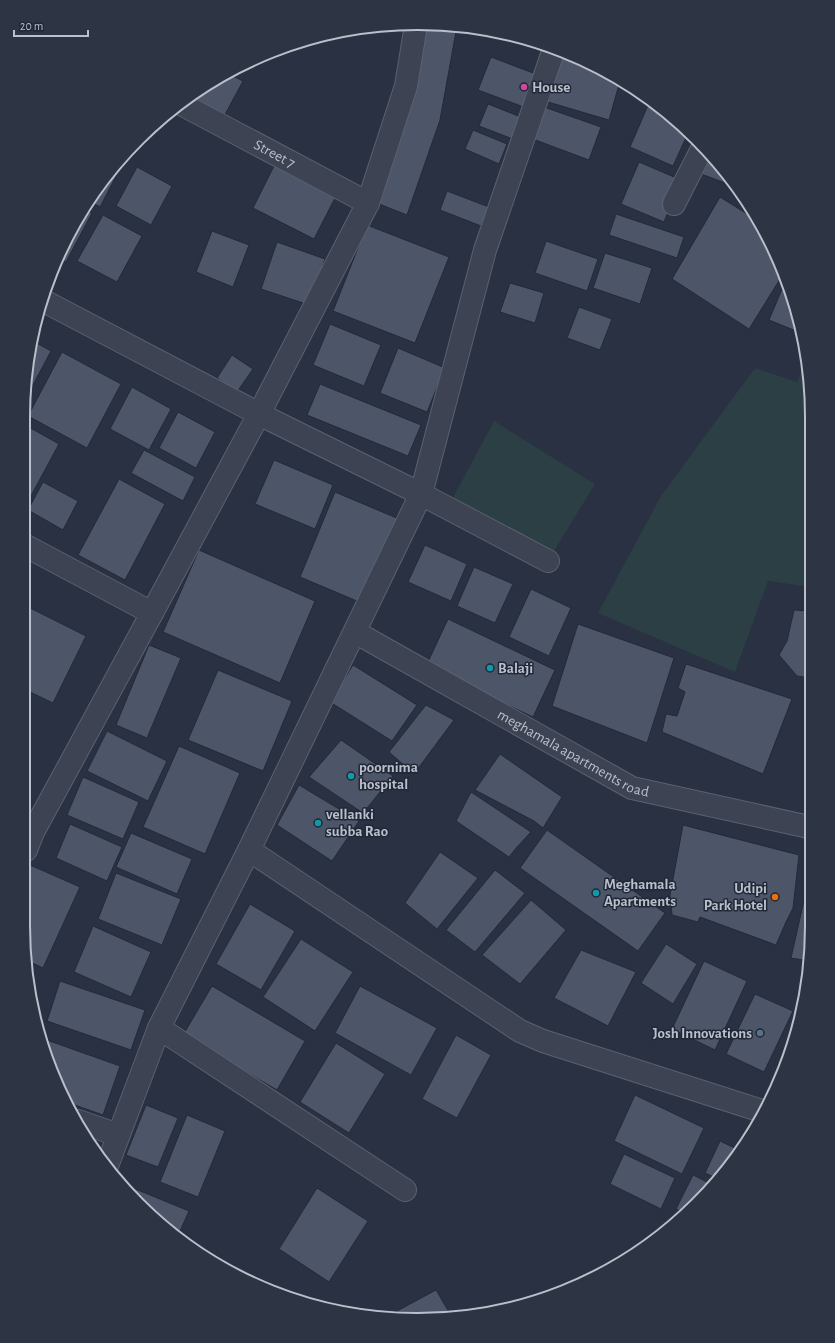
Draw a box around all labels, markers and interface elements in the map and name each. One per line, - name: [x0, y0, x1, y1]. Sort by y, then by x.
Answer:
- scale bar: [14, 12, 88, 38]
- text: 20 m: [20, 20, 43, 32]
- place label: House: [532, 80, 570, 95]
- marker: House: [519, 82, 529, 92]
- street label: Street 7: [252, 137, 298, 171]
- place label: Balaji: [498, 661, 533, 676]
- marker: Balaji: [485, 663, 495, 673]
- street label: meghamala apartments road: [495, 706, 651, 799]
- place label: poornima hospital: [359, 760, 418, 792]
- marker: poornima hospital: [346, 771, 356, 781]
- place label: vellanki subba Rao: [326, 807, 388, 839]
- marker: vellanki subba Rao: [313, 818, 323, 828]
- place label: Meghamala Apartments: [604, 877, 676, 909]
- place label: Udipi Park Hotel: [704, 881, 767, 913]
- marker: Meghamala Apartments: [591, 888, 601, 898]
- marker: Udipi Park Hotel: [770, 892, 780, 902]
- place label: Josh Innovations: [653, 1026, 752, 1041]
- marker: Josh Innovations: [755, 1028, 765, 1038]

